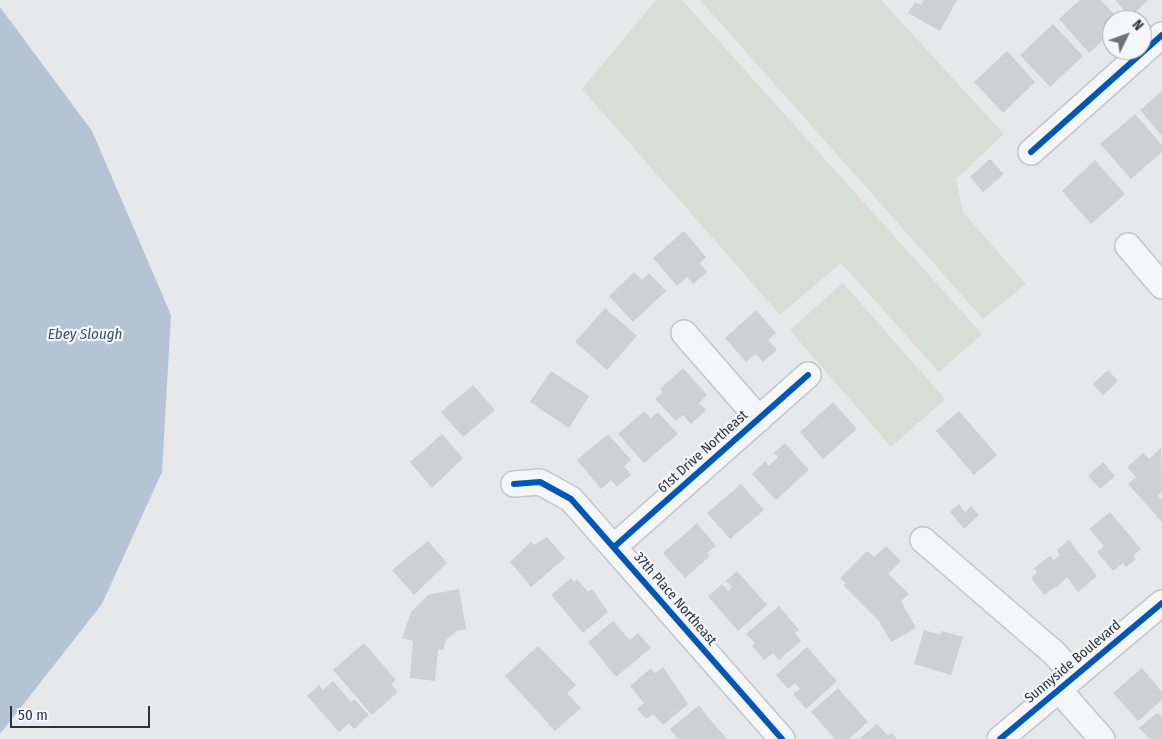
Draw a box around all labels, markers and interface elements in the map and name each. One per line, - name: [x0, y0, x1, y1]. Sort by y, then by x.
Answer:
- north arrow: [1102, 10, 1152, 60]
- text: N: [1129, 16, 1147, 34]
- water label: Ebey Slough: [48, 326, 122, 344]
- street label: 61st Drive Northeast: [655, 407, 751, 497]
- street label: 37th Place Northeast: [630, 549, 720, 649]
- street label: Sunnyside Boulevard: [1022, 617, 1124, 707]
- scale bar: [12, 696, 152, 728]
- text: 50 m: [18, 706, 48, 724]

